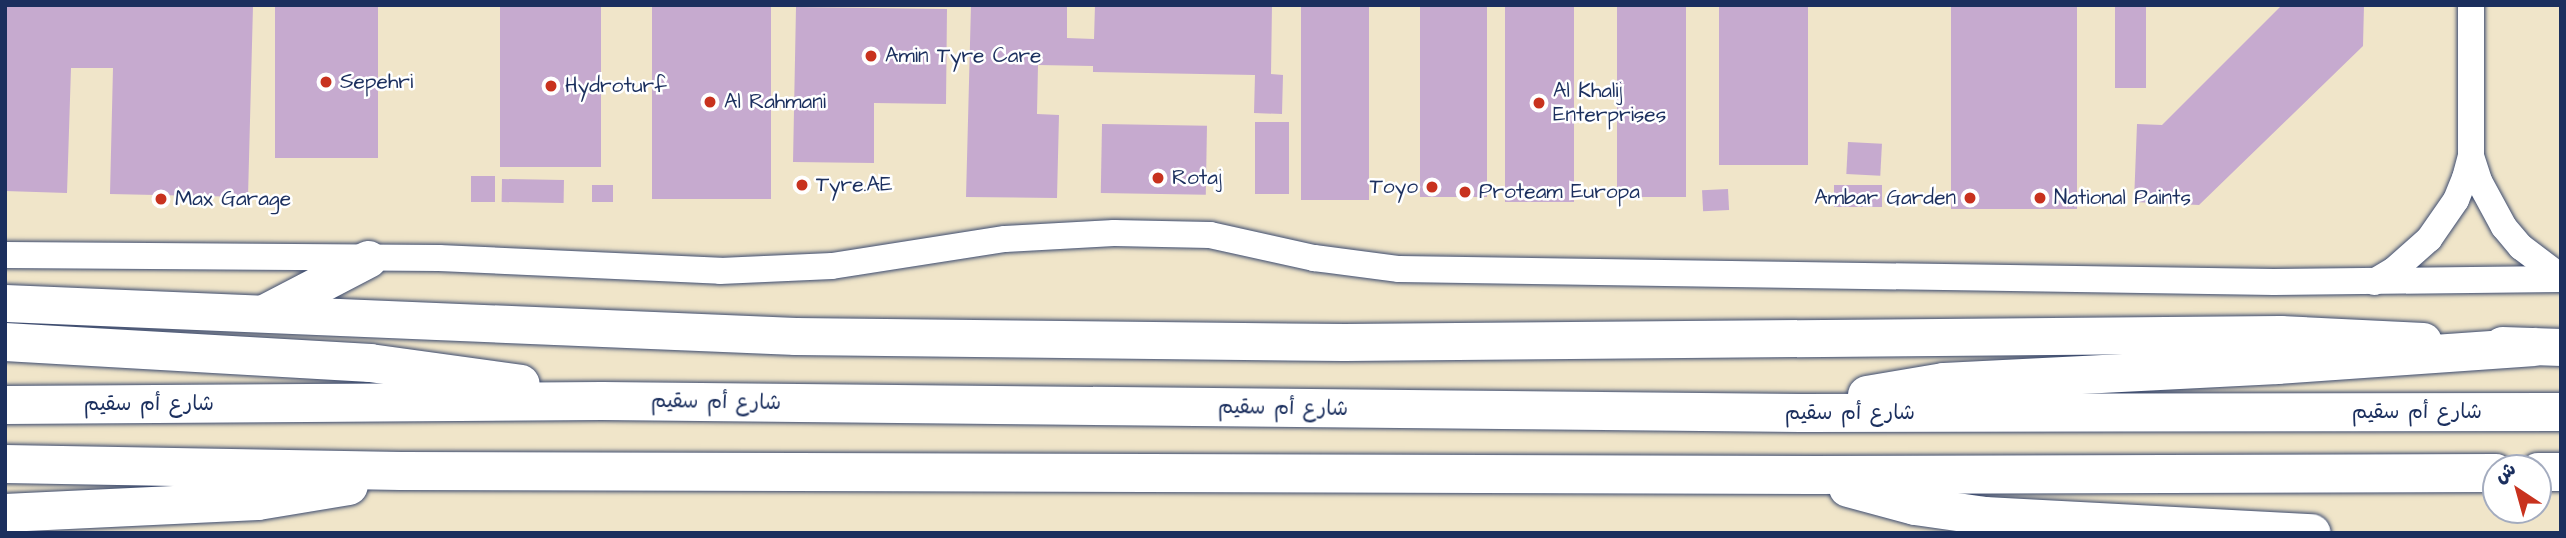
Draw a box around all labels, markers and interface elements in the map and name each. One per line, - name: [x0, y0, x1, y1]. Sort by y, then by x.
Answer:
- place label: Amin Tyre Care: [885, 43, 1041, 69]
- marker: Amin Tyre Care: [863, 48, 879, 64]
- place label: Sepehri: [340, 69, 413, 95]
- place label: Hydroturf: [565, 73, 667, 99]
- marker: Sepehri: [318, 74, 334, 90]
- marker: Hydroturf: [543, 78, 559, 94]
- place label: Al Khalij Enterprises: [1553, 78, 1666, 128]
- place label: Al Rahmani: [724, 89, 826, 115]
- marker: Al Rahmani: [702, 94, 718, 110]
- marker: Al Khalij Enterprises: [1531, 95, 1547, 111]
- place label: Rotaj: [1172, 165, 1222, 191]
- marker: Rotaj: [1150, 170, 1166, 186]
- place label: Tyre.AE: [816, 172, 892, 198]
- place label: Toyo: [1370, 174, 1418, 200]
- marker: Tyre.AE: [794, 177, 810, 193]
- marker: Toyo: [1424, 179, 1440, 195]
- place label: Proteam Europa: [1479, 179, 1640, 205]
- marker: Proteam Europa: [1457, 184, 1473, 200]
- place label: Ambar Garden: [1814, 185, 1956, 211]
- place label: National Paints: [2054, 185, 2191, 211]
- place label: Max Garage: [175, 186, 291, 212]
- marker: Ambar Garden: [1962, 190, 1978, 206]
- marker: National Paints: [2032, 190, 2048, 206]
- marker: Max Garage: [153, 191, 169, 207]
- street label: شارع أم سقيم: [651, 388, 781, 416]
- street label: شارع أم سقيم: [84, 391, 214, 417]
- street label: شارع أم سقيم: [1218, 394, 1348, 422]
- street label: شارع أم سقيم: [2352, 399, 2482, 425]
- street label: شارع أم سقيم: [1785, 400, 1915, 426]
- north arrow: [2482, 454, 2552, 524]
- text: ش: [2489, 456, 2522, 490]

